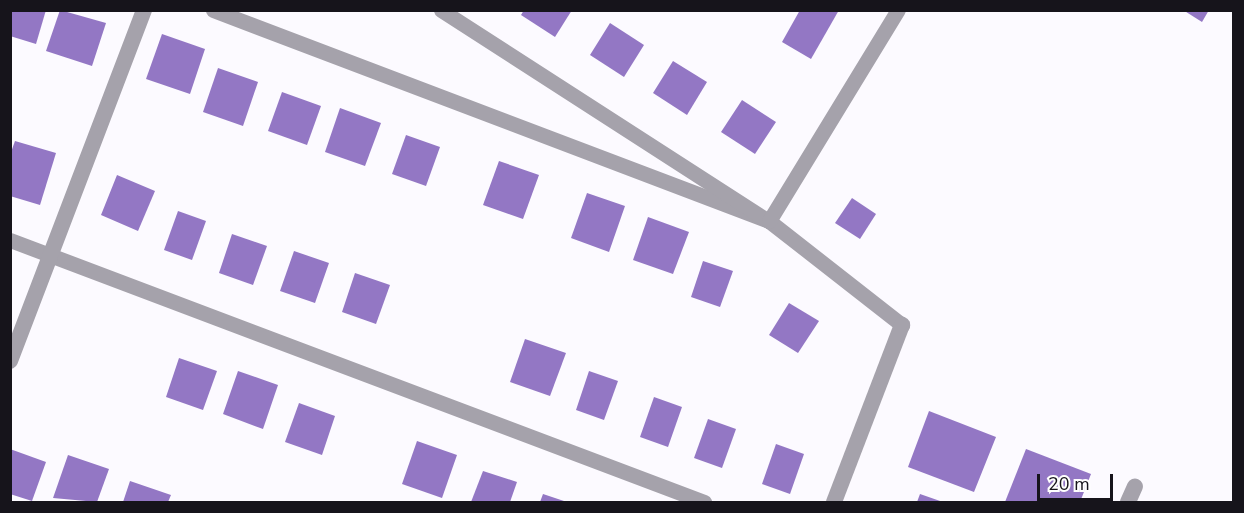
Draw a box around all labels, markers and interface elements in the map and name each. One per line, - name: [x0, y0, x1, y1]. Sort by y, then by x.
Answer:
- scale bar: [1040, 462, 1116, 500]
- text: 20 m: [1048, 472, 1090, 496]

